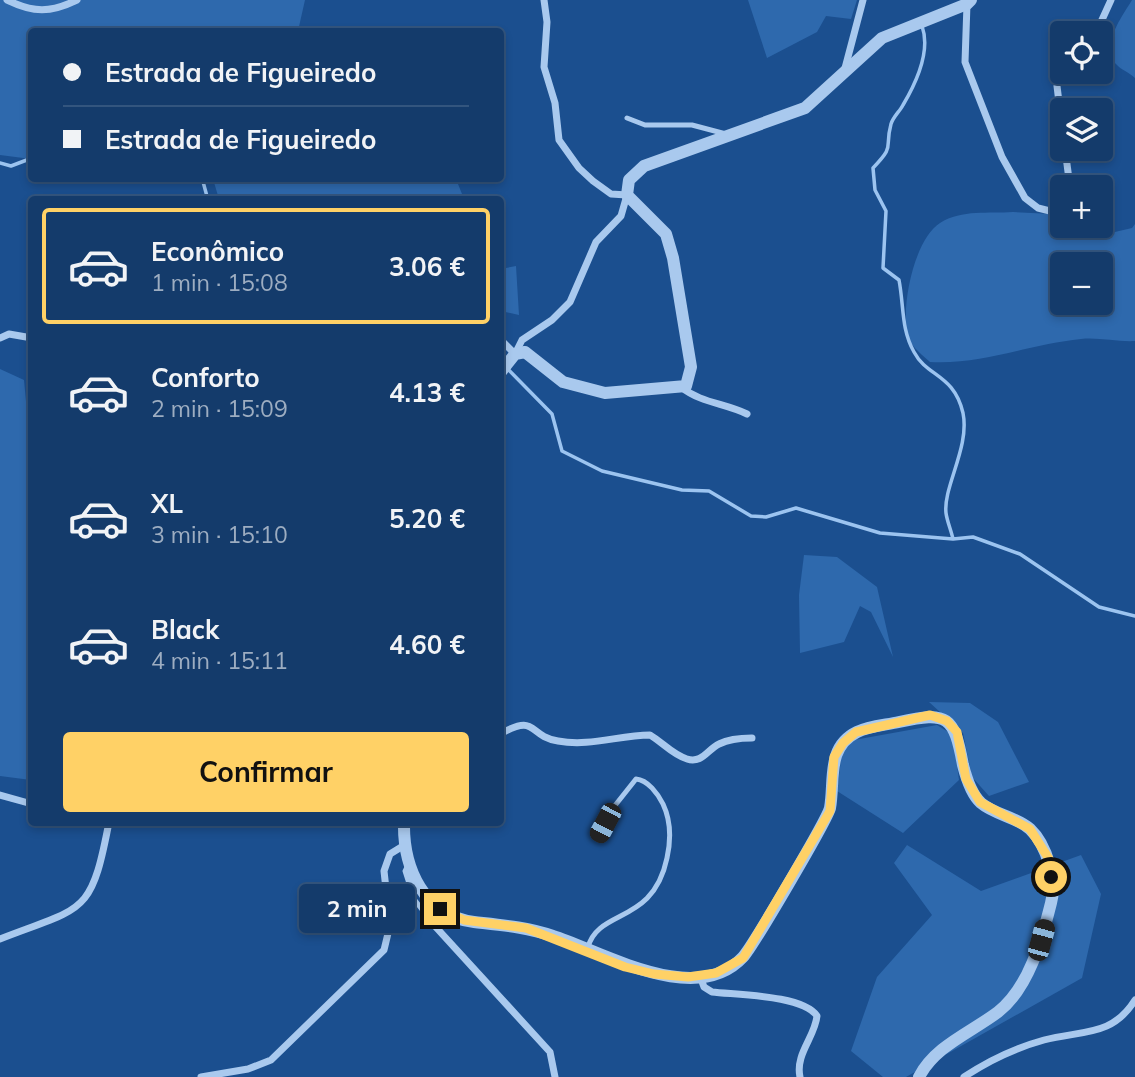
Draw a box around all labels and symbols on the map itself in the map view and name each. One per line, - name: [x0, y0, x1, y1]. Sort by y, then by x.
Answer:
- car: [586, 800, 625, 846]
- route start: [1035, 861, 1067, 893]
- callout: 2 min: [300, 884, 416, 934]
- route end: [424, 893, 456, 925]
- car: [1026, 917, 1057, 963]

